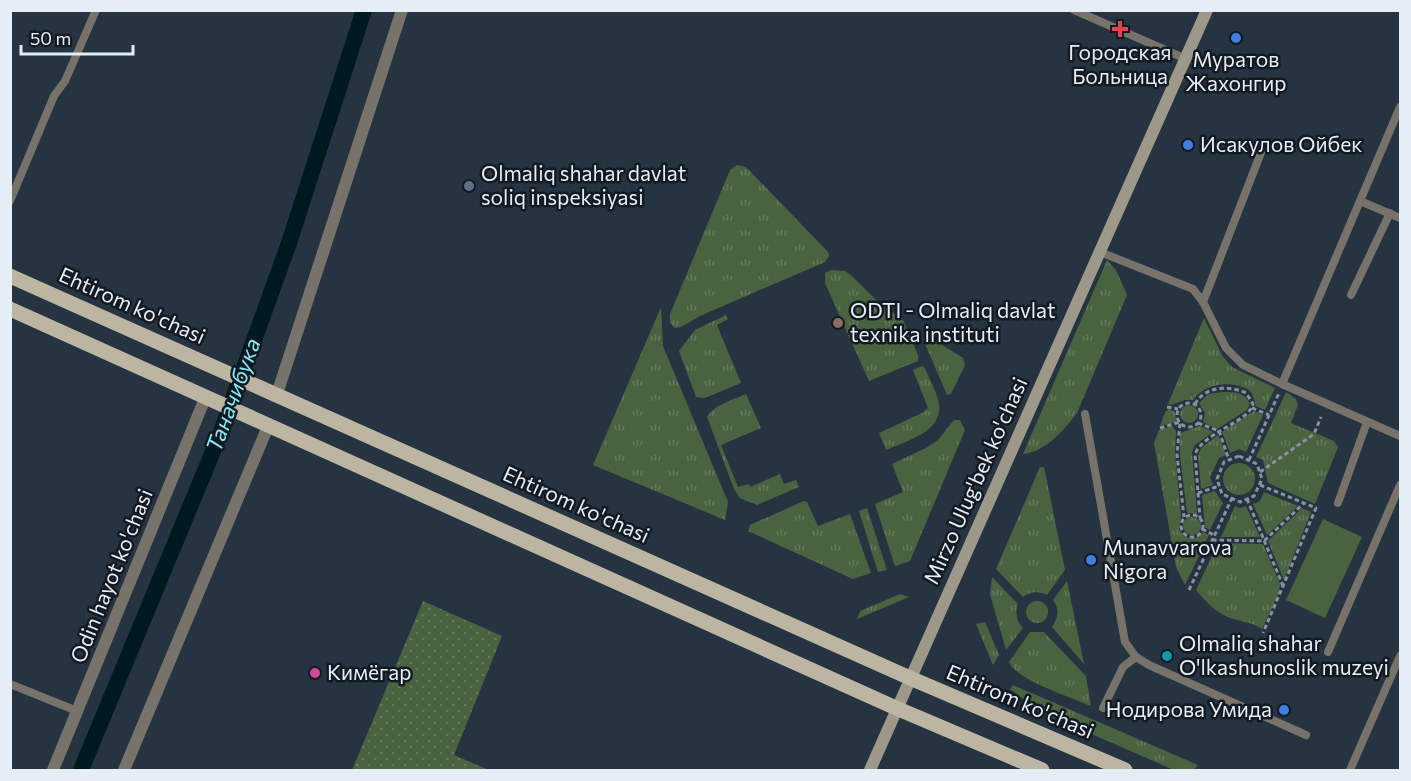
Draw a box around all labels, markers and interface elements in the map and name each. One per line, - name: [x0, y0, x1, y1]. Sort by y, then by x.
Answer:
- scale bar: [21, 18, 134, 56]
- marker: Городская Больница: [1111, 20, 1129, 38]
- text: 50 m: [30, 27, 71, 49]
- marker: Муратов Жахонгир: [1229, 31, 1243, 45]
- place label: Городская Больница: [1068, 39, 1172, 88]
- place label: Муратов Жахонгир: [1185, 46, 1287, 95]
- place label: Исакулов Ойбек: [1200, 131, 1363, 156]
- marker: Исакулов Ойбек: [1181, 138, 1195, 152]
- place label: Olmaliq shahar davlat soliq inspeksiyasi: [481, 160, 686, 209]
- marker: Olmaliq shahar davlat soliq inspeksiyasi: [462, 179, 476, 193]
- street label: Ehtirom ko'chasi: [56, 261, 210, 348]
- place label: ODTI - Olmaliq davlat texnika instituti: [850, 297, 1056, 346]
- marker: ODTI - Olmaliq davlat texnika instituti: [831, 316, 845, 330]
- water label: Таначибука: [200, 334, 266, 455]
- street label: Mirzo Ulug'bek ko'chasi: [918, 373, 1032, 588]
- street label: Ehtirom ko'chasi: [500, 460, 654, 547]
- street label: Odin hayot ko'chasi: [64, 485, 157, 666]
- place label: Munavvarova Nigora: [1103, 534, 1232, 583]
- marker: Munavvarova Nigora: [1084, 553, 1098, 567]
- place label: Olmaliq shahar O'lkashunoslik muzeyi: [1179, 630, 1389, 679]
- marker: Olmaliq shahar O'lkashunoslik muzeyi: [1160, 649, 1174, 663]
- street label: Ehtirom ko'chasi: [943, 658, 1098, 743]
- place label: Кимёгар: [327, 659, 411, 684]
- marker: Кимёгар: [308, 666, 322, 680]
- place label: Нодирова Умида: [1106, 696, 1272, 721]
- marker: Нодирова Умида: [1277, 703, 1291, 717]

